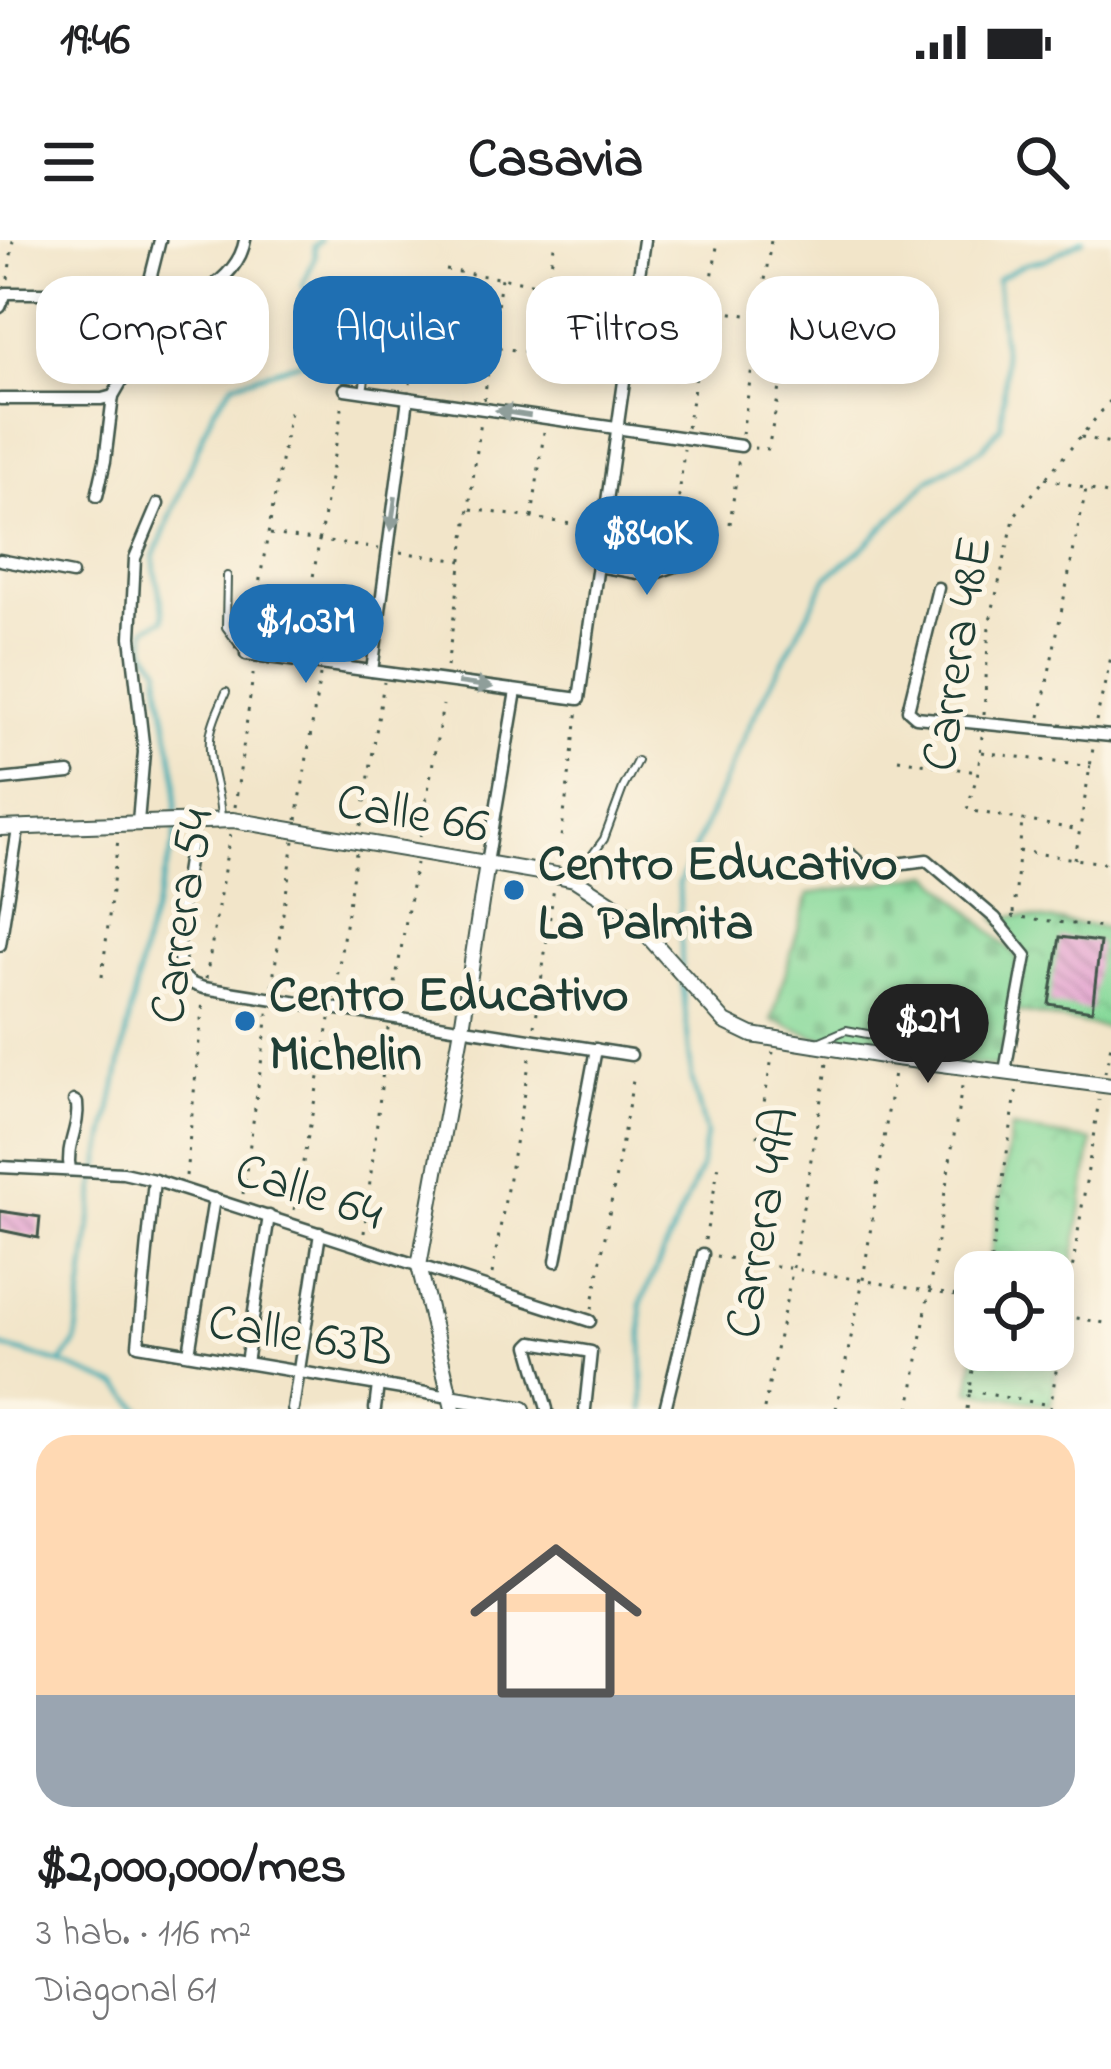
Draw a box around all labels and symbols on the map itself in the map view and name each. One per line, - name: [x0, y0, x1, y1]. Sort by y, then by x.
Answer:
- one-way arrow: [493, 404, 531, 422]
- one-way arrow: [383, 495, 402, 533]
- pin: $840K: [563, 496, 731, 598]
- street label: Carrera 48E: [904, 531, 1015, 777]
- pin: $1.03M: [208, 584, 404, 686]
- one-way arrow: [457, 676, 495, 695]
- street label: Calle 66: [330, 766, 494, 867]
- street label: Carrera 54: [132, 804, 237, 1029]
- place label: Centro Educativo La Palmita: [538, 829, 898, 963]
- marker: Centro Educativo La Palmita: [501, 877, 527, 903]
- place label: Centro Educativo Michelin: [269, 960, 629, 1094]
- pin: $2M: [870, 984, 986, 1086]
- marker: Centro Educativo Michelin: [232, 1008, 258, 1034]
- street label: Carrera 49A: [707, 1101, 822, 1345]
- street label: Calle 64: [225, 1135, 392, 1253]
- street label: Calle 63B: [202, 1287, 398, 1390]

